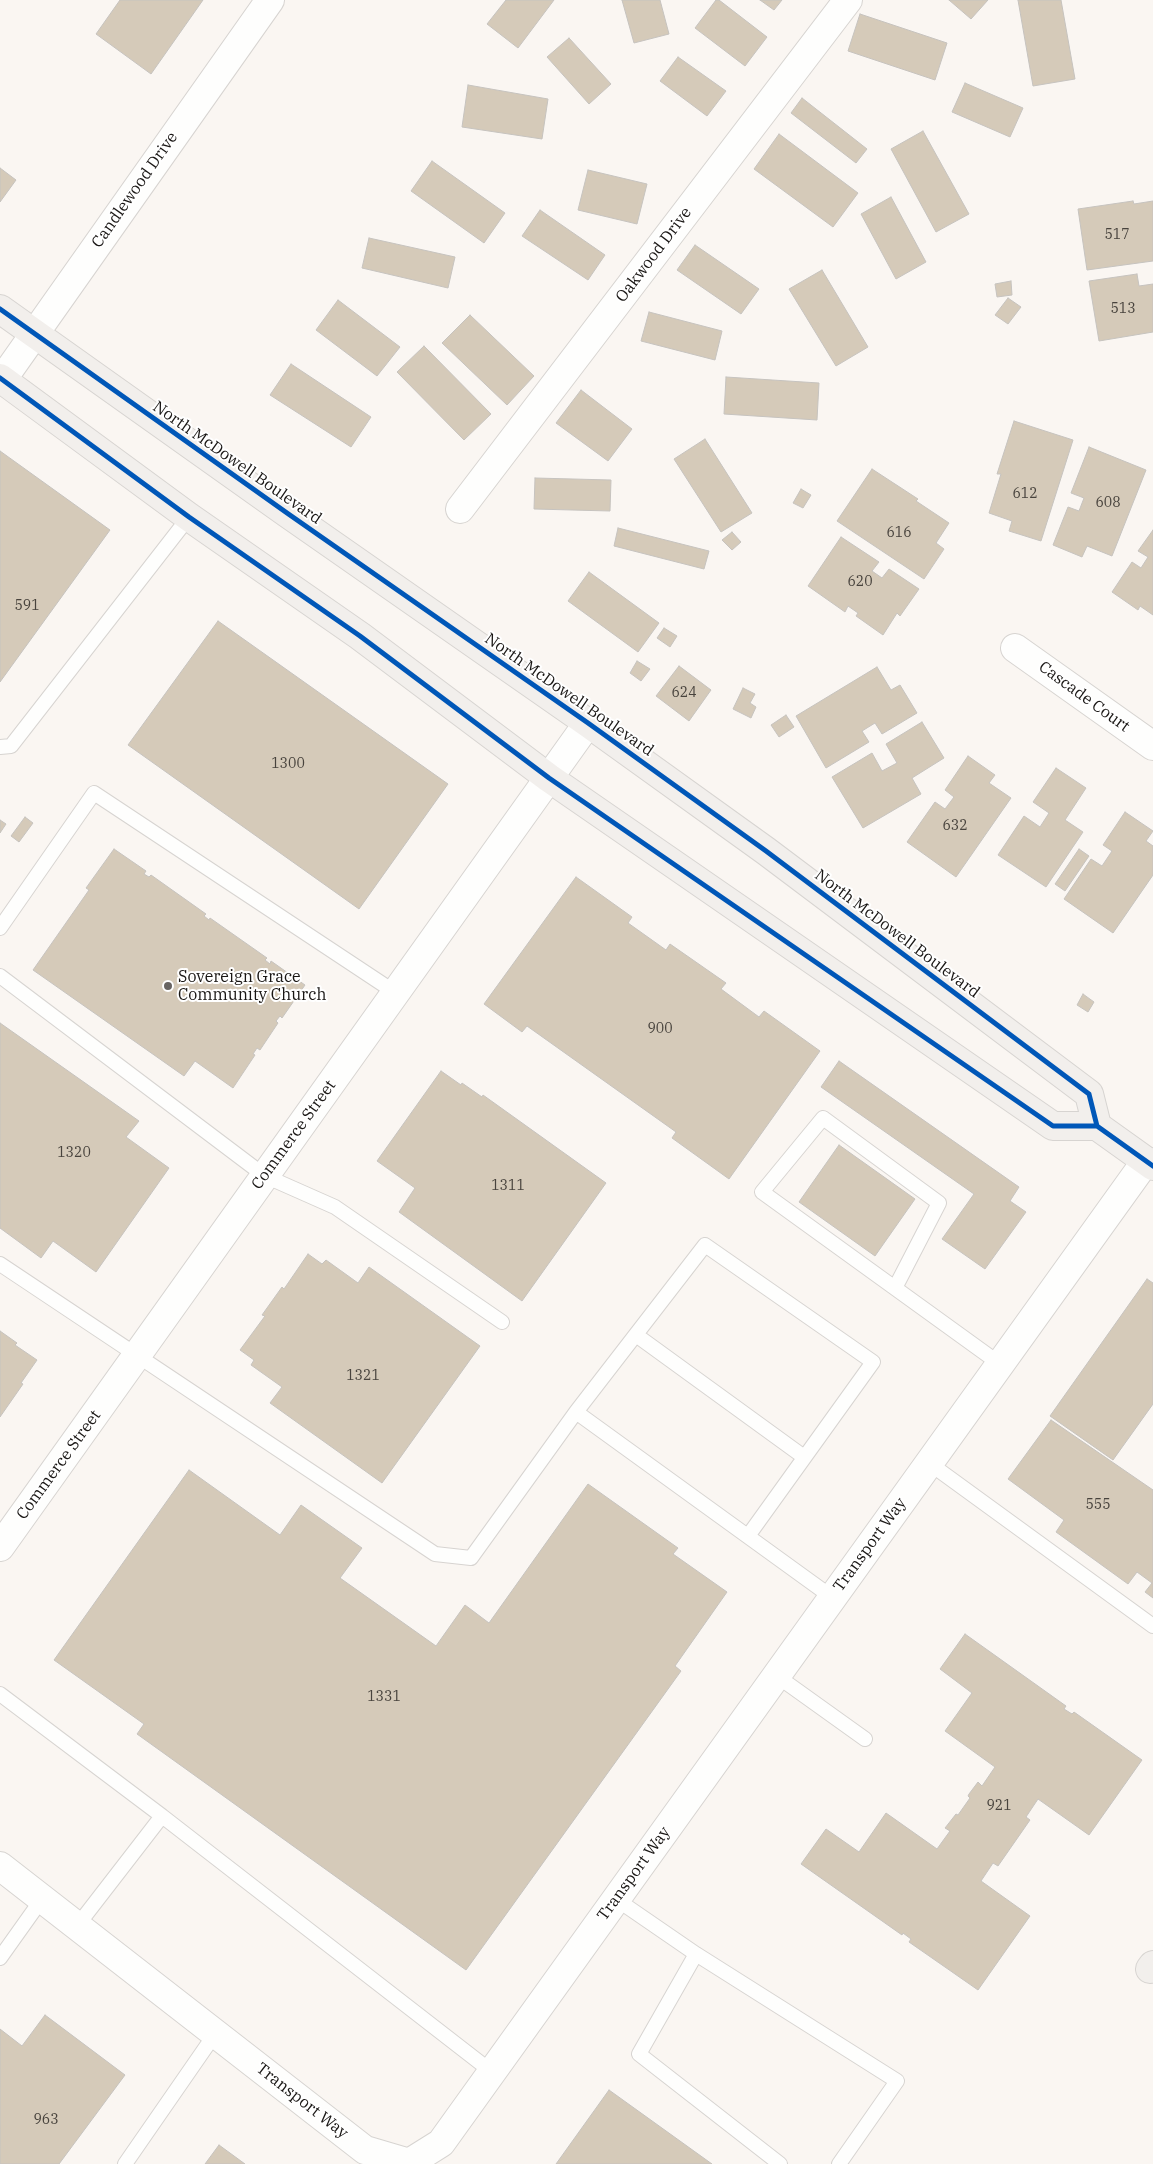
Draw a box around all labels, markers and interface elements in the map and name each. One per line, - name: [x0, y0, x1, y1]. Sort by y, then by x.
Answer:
- street label: Candlewood Drive: [88, 128, 182, 252]
- street label: Oakwood Drive: [612, 204, 696, 306]
- house number: 517: [1104, 227, 1130, 243]
- house number: 513: [1110, 301, 1136, 317]
- street label: North McDowell Boulevard: [149, 397, 325, 529]
- house number: 612: [1012, 486, 1038, 502]
- house number: 608: [1095, 495, 1121, 511]
- house number: 616: [886, 525, 912, 541]
- house number: 620: [847, 574, 873, 590]
- house number: 591: [14, 598, 40, 614]
- street label: North McDowell Boulevard: [481, 629, 657, 761]
- street label: Cascade Court: [1035, 658, 1133, 736]
- house number: 624: [671, 685, 697, 701]
- house number: 1300: [271, 756, 305, 772]
- house number: 632: [942, 818, 968, 834]
- street label: North McDowell Boulevard: [811, 866, 983, 1002]
- place label: Sovereign Grace Community Church: [178, 967, 326, 1005]
- marker: Sovereign Grace Community Church: [162, 980, 174, 992]
- house number: 900: [647, 1021, 673, 1037]
- street label: Commerce Street: [248, 1076, 340, 1194]
- house number: 1320: [57, 1145, 91, 1161]
- house number: 1311: [491, 1178, 525, 1194]
- house number: 1321: [346, 1368, 380, 1384]
- street label: Commerce Street: [13, 1406, 105, 1524]
- street label: Transport Way: [830, 1494, 910, 1596]
- house number: 555: [1085, 1497, 1111, 1513]
- house number: 1331: [367, 1689, 401, 1705]
- house number: 921: [986, 1798, 1012, 1814]
- street label: Transport Way: [594, 1823, 674, 1925]
- street label: Transport Way: [252, 2059, 352, 2143]
- house number: 963: [33, 2112, 59, 2128]

